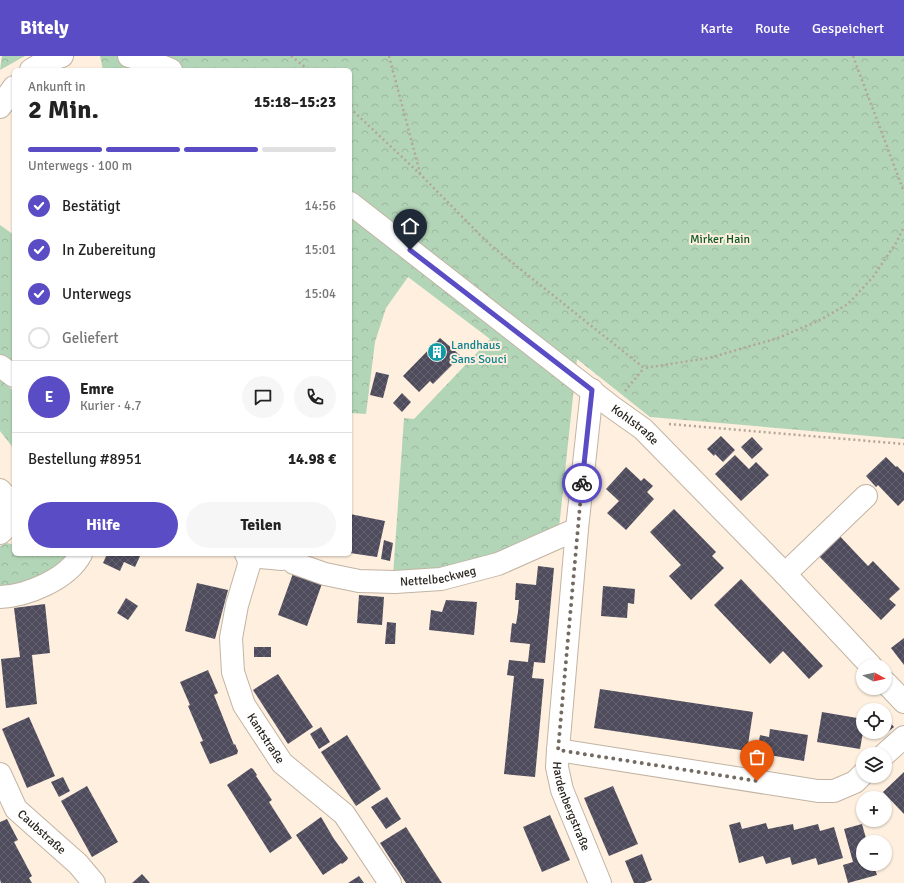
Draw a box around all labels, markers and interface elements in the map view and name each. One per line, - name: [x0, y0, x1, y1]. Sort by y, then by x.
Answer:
- text: Bitely: [20, 16, 69, 40]
- text: Karte: [700, 20, 733, 37]
- text: Route: [755, 20, 790, 37]
- text: Gespeichert: [812, 20, 884, 37]
- text: Ankunft in: [28, 79, 86, 95]
- text: 15:18–15:23: [254, 93, 336, 111]
- text: 2 Min.: [28, 94, 99, 126]
- text: Unterwegs · 100 m: [28, 158, 132, 174]
- icon: check: [28, 195, 50, 217]
- text: Bestätigt: [62, 197, 120, 215]
- text: 14:56: [304, 198, 336, 214]
- pin: [393, 209, 427, 250]
- icon: home: [399, 215, 421, 237]
- park label: Mirker Hain: [690, 232, 750, 247]
- icon: check: [28, 239, 50, 261]
- text: In Zubereitung: [62, 241, 156, 259]
- text: 15:01: [304, 242, 336, 258]
- icon: check: [28, 283, 50, 305]
- text: Unterwegs: [62, 285, 131, 303]
- text: 15:04: [304, 286, 336, 302]
- text: Geliefert: [62, 329, 119, 347]
- place label: Landhaus Sans Souci: [451, 338, 507, 367]
- building icon: Landhaus Sans Souci: [426, 341, 448, 363]
- button: chat: [242, 376, 284, 418]
- button: phone: [294, 376, 336, 418]
- text: Emre: [80, 380, 114, 398]
- text: E: [45, 388, 53, 406]
- text: Kurier · 4.7: [80, 398, 142, 414]
- street label: Kohlstraße: [608, 401, 662, 448]
- text: Bestellung #8951: [28, 450, 142, 468]
- text: 14.98 €: [288, 450, 336, 468]
- courier: [562, 463, 602, 503]
- icon: bike: [571, 472, 593, 494]
- button: Hilfe: [28, 502, 178, 548]
- button: Teilen: [186, 502, 336, 548]
- street label: Nettelbeckweg: [399, 563, 477, 589]
- north arrow: [856, 659, 892, 695]
- map controls: [856, 659, 892, 871]
- button: locate: [856, 703, 892, 739]
- street label: Kantstraße: [244, 710, 288, 766]
- pin: [740, 740, 774, 781]
- icon: bag: [746, 746, 768, 768]
- button: layers: [856, 747, 892, 783]
- street label: Hardenbergstraße: [549, 761, 593, 853]
- button: +: [856, 791, 892, 827]
- street label: Caubstraße: [15, 807, 69, 857]
- button: −: [856, 835, 892, 871]

